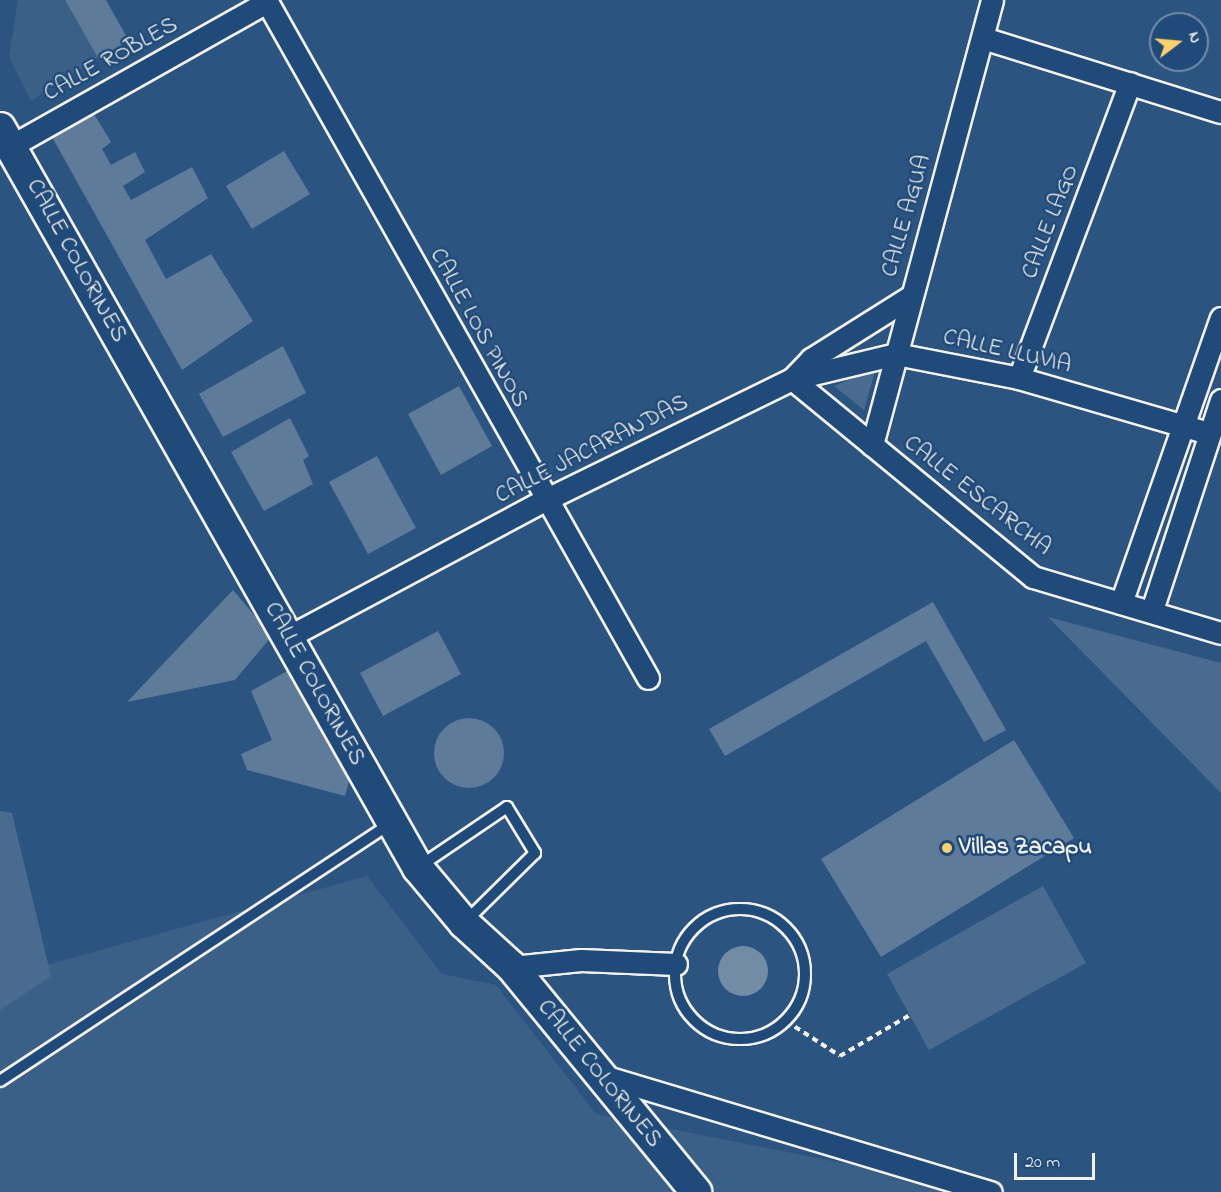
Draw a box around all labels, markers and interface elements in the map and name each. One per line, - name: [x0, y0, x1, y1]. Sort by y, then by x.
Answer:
- street label: CALLE ROBLES: [39, 11, 183, 109]
- north arrow: [1149, 12, 1209, 72]
- text: N: [1181, 29, 1207, 46]
- street label: CALLE AGUA: [876, 151, 938, 281]
- street label: CALLE LAGO: [1016, 161, 1086, 283]
- street label: CALLE COLORINES: [19, 174, 133, 348]
- street label: CALLE LOS PINOS: [422, 243, 534, 413]
- street label: CALLE LLUVIA: [940, 323, 1074, 381]
- street label: CALLE JACARANDAS: [491, 389, 693, 511]
- street label: CALLE ESCARCHA: [897, 429, 1057, 563]
- street label: CALLE COLORINES: [257, 597, 371, 771]
- place label: Villas Zacapu: [959, 834, 1092, 862]
- marker: Villas Zacapu: [940, 841, 954, 855]
- street label: CALLE COLORINES: [530, 994, 668, 1154]
- scale bar: [1017, 1141, 1098, 1179]
- text: 20 m: [1025, 1150, 1060, 1176]

